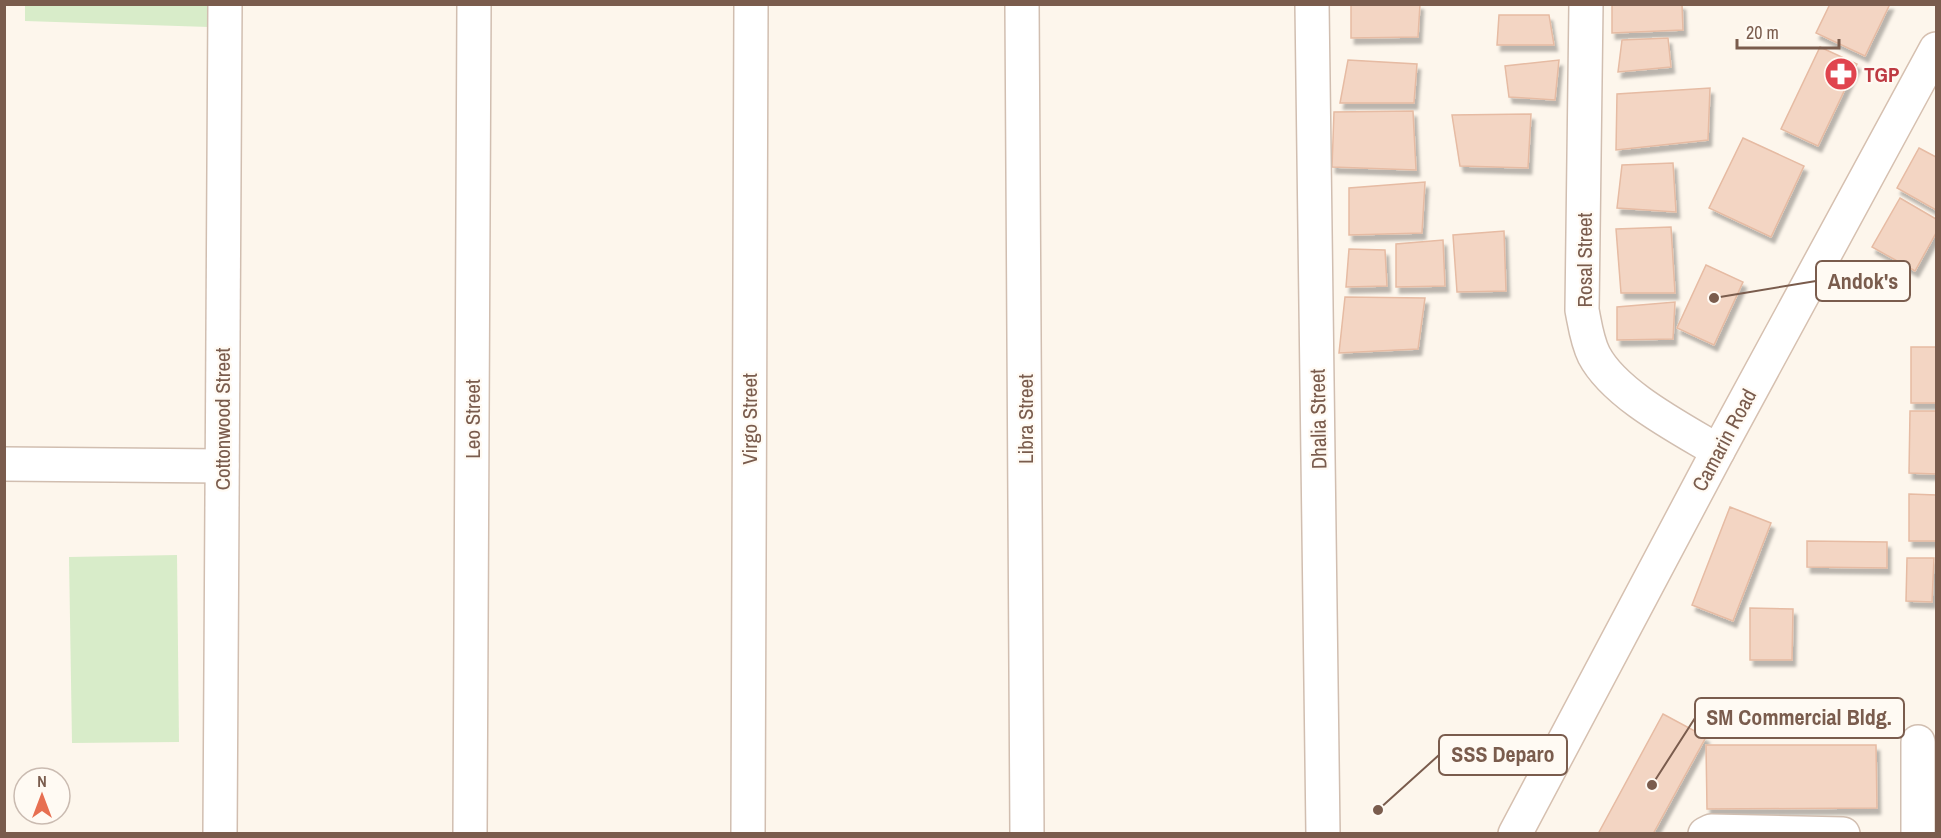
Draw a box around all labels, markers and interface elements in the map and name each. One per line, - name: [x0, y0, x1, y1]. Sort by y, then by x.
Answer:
- scale bar: [1737, 12, 1839, 50]
- text: 20 m: [1746, 20, 1779, 45]
- pharmacy icon: TGP: [1823, 56, 1859, 92]
- place label: TGP: [1864, 60, 1899, 89]
- street label: Rosal Street: [1570, 212, 1599, 307]
- callout: Andok's: [1816, 261, 1910, 301]
- text: Andok's: [1828, 266, 1898, 296]
- street label: Cottonwood Street: [208, 347, 237, 490]
- street label: Dhalia Street: [1303, 368, 1333, 470]
- street label: Virgo Street: [735, 373, 764, 465]
- street label: Libra Street: [1011, 374, 1040, 464]
- street label: Leo Street: [458, 379, 487, 459]
- street label: Camarin Road: [1685, 384, 1763, 496]
- callout: SM Commercial Bldg.: [1695, 698, 1904, 738]
- text: SM Commercial Bldg.: [1706, 702, 1892, 732]
- callout: SSS Deparo: [1439, 735, 1567, 775]
- text: SSS Deparo: [1451, 739, 1555, 769]
- north arrow: [12, 766, 72, 826]
- text: N: [37, 770, 47, 792]

